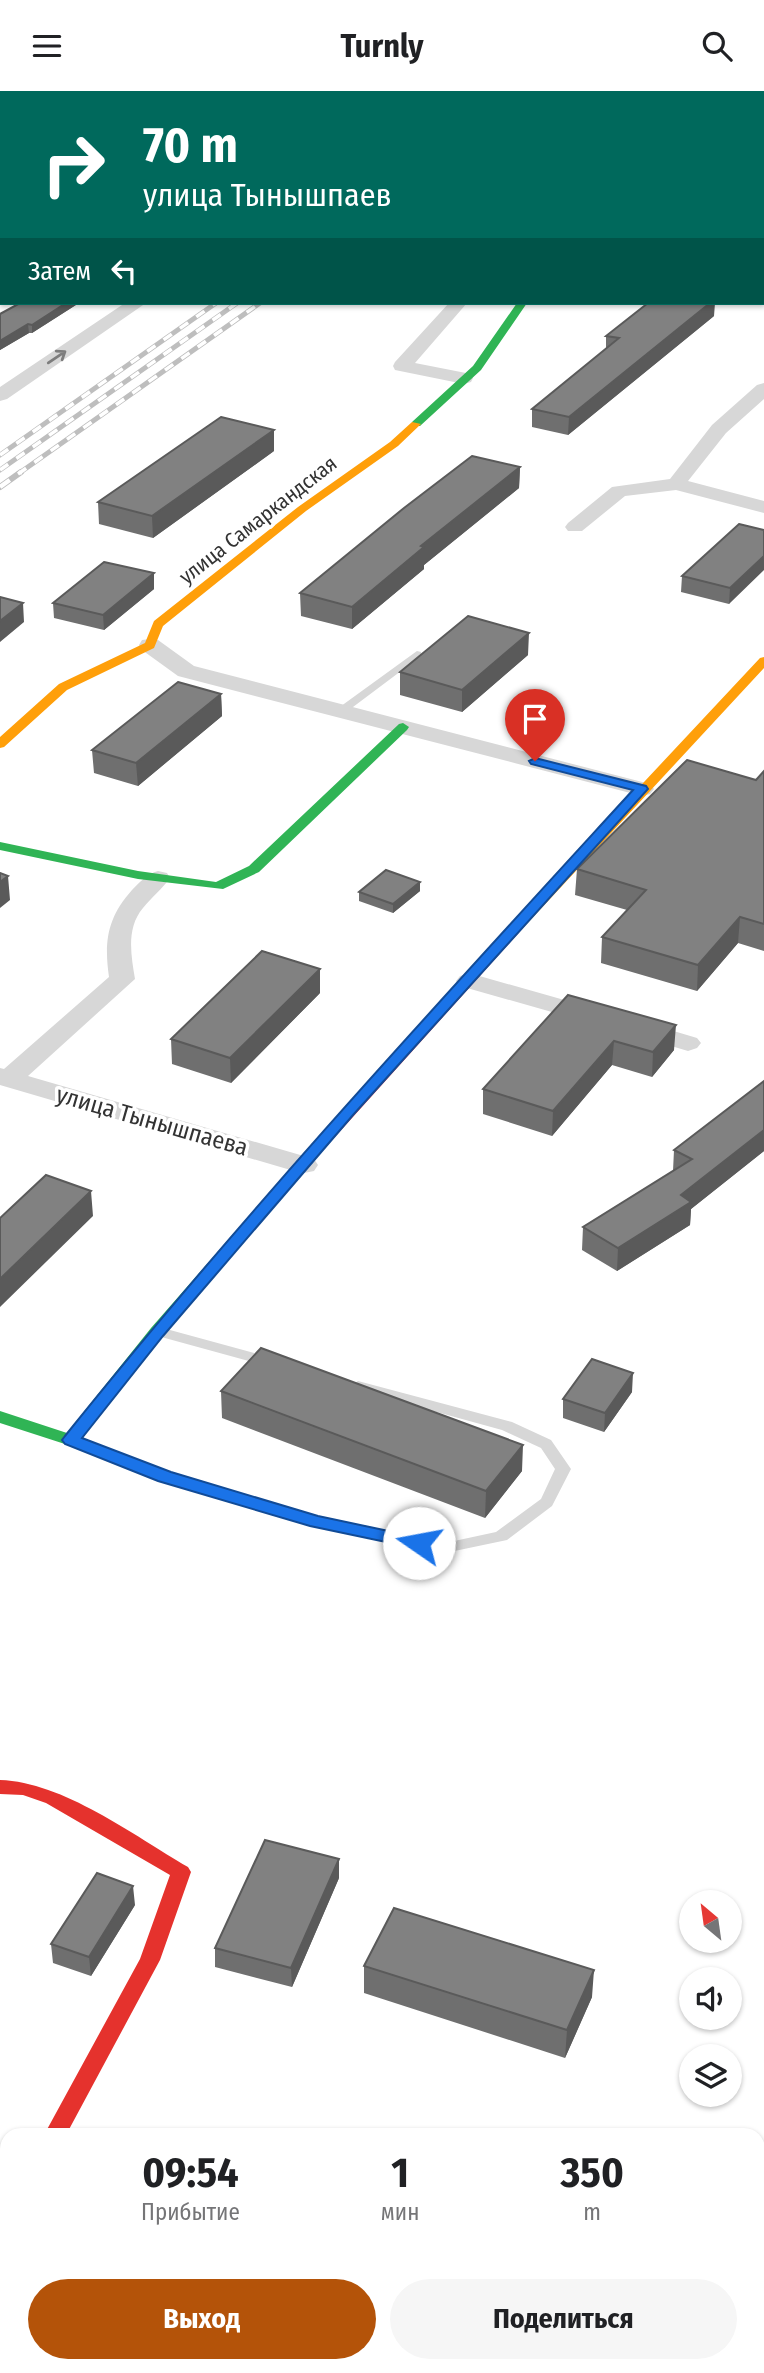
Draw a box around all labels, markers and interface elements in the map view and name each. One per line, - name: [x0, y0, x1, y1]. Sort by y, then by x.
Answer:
- icon: menu: [28, 27, 66, 65]
- text: Turnly: [340, 27, 424, 65]
- icon: search: [698, 27, 736, 65]
- text: 70 m: [143, 116, 238, 175]
- icon: right: [28, 119, 119, 210]
- text: улица Тынышпаев: [143, 176, 392, 214]
- icon: left: [105, 252, 143, 290]
- text: Затем: [28, 256, 91, 287]
- one-way arrow: [46, 350, 66, 364]
- street label: улица Самаркандская: [174, 450, 342, 590]
- pin: [505, 689, 565, 761]
- icon: arrive: [516, 700, 554, 738]
- street label: улица Тынышпаева: [53, 1080, 251, 1162]
- position arrow: [382, 1506, 456, 1580]
- north arrow: [679, 1890, 742, 1953]
- map controls: [679, 1890, 742, 2107]
- button: sound: [679, 1967, 742, 2030]
- button: layers: [679, 2044, 742, 2107]
- text: 09:54: [142, 2148, 239, 2198]
- text: 1: [391, 2148, 409, 2198]
- text: 350: [561, 2148, 624, 2198]
- text: Прибытие: [141, 2198, 240, 2226]
- text: мин: [381, 2198, 419, 2226]
- text: m: [583, 2198, 601, 2226]
- button: Выход: [28, 2279, 376, 2359]
- button: Поделиться: [390, 2279, 737, 2359]

